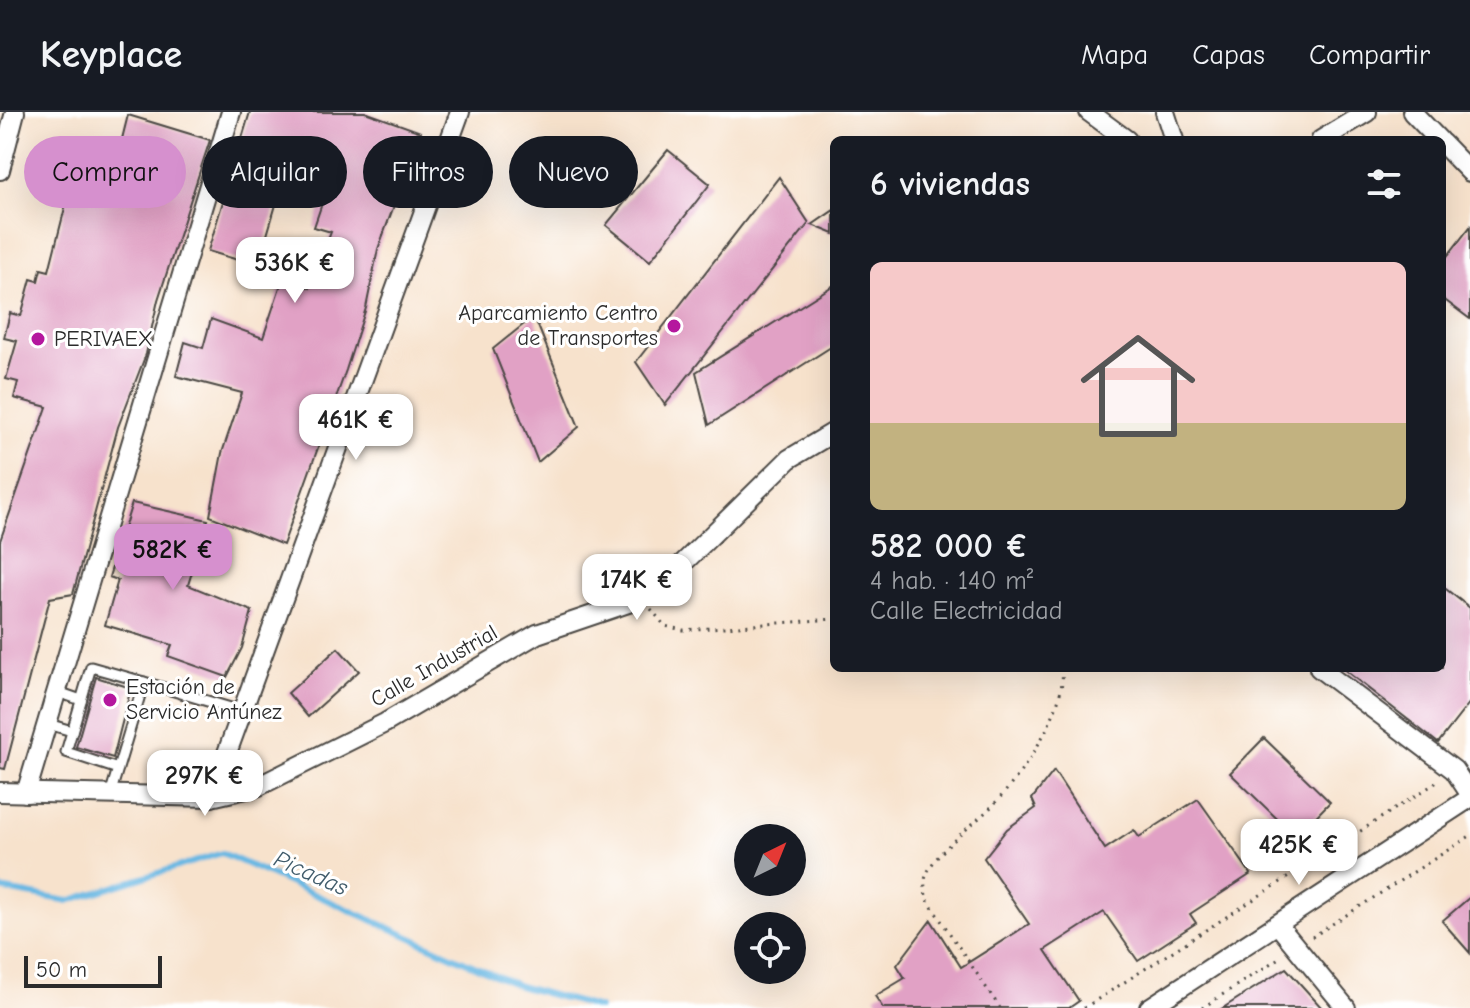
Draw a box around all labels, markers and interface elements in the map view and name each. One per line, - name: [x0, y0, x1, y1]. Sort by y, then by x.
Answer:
- text: Keyplace: [40, 33, 182, 77]
- text: Mapa: [1081, 39, 1148, 71]
- text: Capas: [1192, 39, 1265, 71]
- text: Compartir: [1309, 39, 1430, 71]
- chip: Comprar: [24, 136, 186, 208]
- chip: Alquilar: [202, 136, 347, 208]
- chip: Filtros: [363, 136, 493, 208]
- chip: Nuevo: [509, 136, 638, 208]
- icon: filters: [1362, 162, 1406, 206]
- text: 6 viviendas: [870, 164, 1030, 204]
- pin: 536K €: [230, 237, 360, 305]
- text: 536K €: [254, 248, 336, 278]
- place label: Aparcamiento Centro de Transportes: [458, 300, 658, 351]
- icon: home: [1066, 314, 1210, 458]
- marker: Aparcamiento Centro de Transportes: [665, 317, 683, 335]
- place label: PERIVAEX: [54, 326, 153, 352]
- marker: PERIVAEX: [29, 330, 47, 348]
- pin: 461K €: [291, 394, 421, 462]
- text: 461K €: [317, 405, 395, 435]
- pin: 582K €: [108, 524, 238, 592]
- text: 582 000 €: [870, 526, 1028, 566]
- text: 582K €: [132, 535, 214, 565]
- pin: 174K €: [572, 554, 702, 622]
- text: 174K €: [600, 565, 674, 595]
- text: 4 hab. · 140 m²: [870, 566, 1033, 596]
- text: Calle Electricidad: [870, 596, 1062, 626]
- street label: Calle Industrial: [366, 619, 502, 713]
- place label: Estación de Servicio Antúnez: [126, 674, 282, 725]
- marker: Estación de Servicio Antúnez: [101, 691, 119, 709]
- pin: 297K €: [140, 750, 270, 818]
- text: 297K €: [165, 761, 245, 791]
- pin: 425K €: [1234, 819, 1364, 887]
- north arrow: [734, 824, 806, 896]
- map controls: [734, 824, 806, 984]
- text: 425K €: [1259, 830, 1339, 860]
- water label: Picadas: [270, 844, 352, 902]
- button: locate: [734, 912, 806, 984]
- scale bar: [24, 952, 162, 988]
- text: 50 m: [36, 957, 87, 983]

